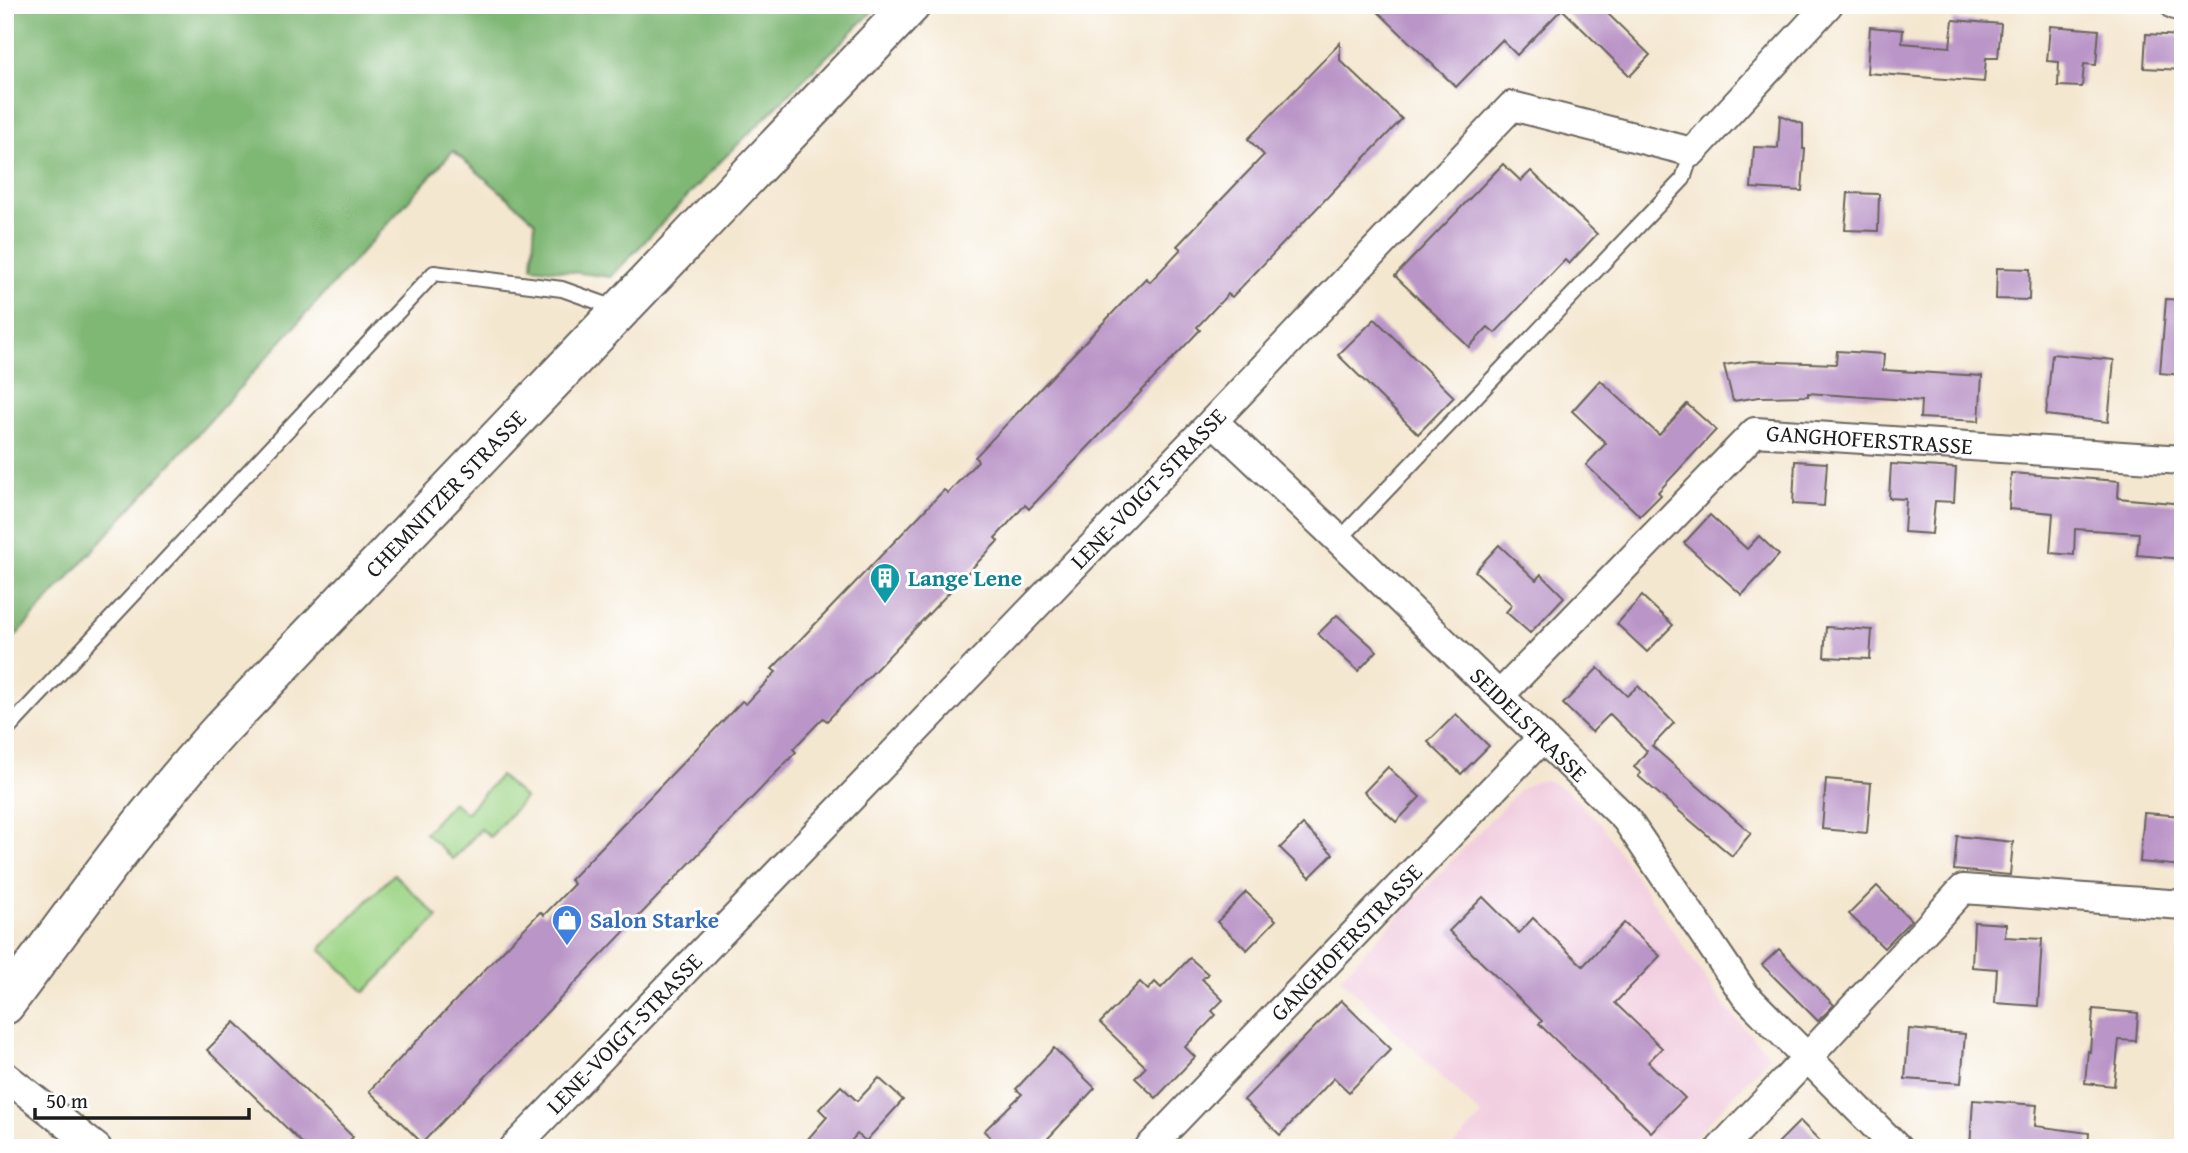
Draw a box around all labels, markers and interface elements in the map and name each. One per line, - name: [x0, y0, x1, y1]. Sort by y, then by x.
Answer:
- street label: LENE-VOIGT-STRASSE: [1062, 400, 1233, 576]
- street label: CHEMNITZER STRASSE: [357, 402, 533, 584]
- street label: GANGHOFERSTRASSE: [1765, 416, 1974, 462]
- building icon: Lange Lene: [868, 561, 902, 605]
- place label: Lange Lene: [908, 561, 1022, 594]
- street label: SEIDELSTRASSE: [1463, 659, 1595, 789]
- street label: GANGHOFERSTRASSE: [1262, 856, 1429, 1028]
- shop icon: Salon Starke: [550, 903, 584, 947]
- place label: Salon Starke: [590, 903, 719, 936]
- street label: LENE-VOIGT-STRASSE: [538, 945, 709, 1121]
- scale bar: [35, 1076, 248, 1120]
- text: 50 m: [46, 1085, 88, 1116]

